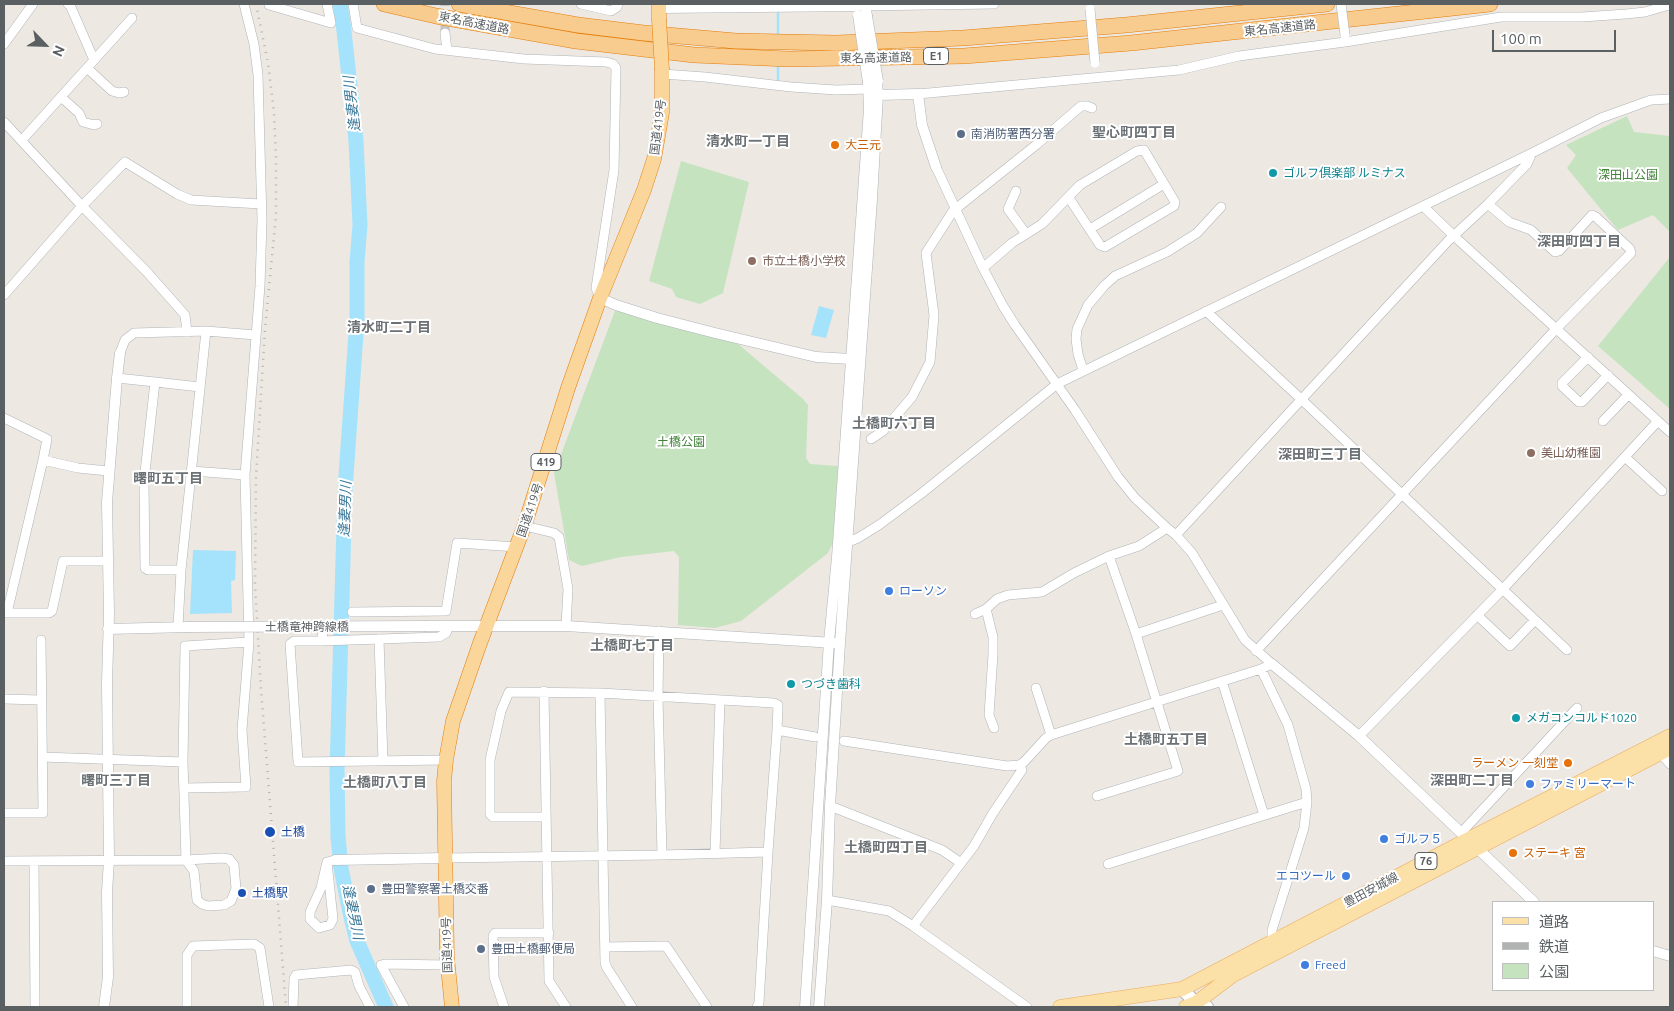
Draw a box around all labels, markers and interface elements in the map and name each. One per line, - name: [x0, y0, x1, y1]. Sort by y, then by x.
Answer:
- street label: 東名高速道路: [437, 9, 511, 37]
- street label: 東名高速道路: [1243, 17, 1317, 39]
- north arrow: [20, 20, 70, 70]
- scale bar: [1494, 20, 1618, 52]
- text: 100 m: [1500, 30, 1542, 47]
- text: N: [49, 43, 68, 59]
- road number: E1: [924, 48, 948, 64]
- street label: 東名高速道路: [840, 50, 912, 66]
- water label: 逢妻男川: [340, 75, 364, 133]
- street label: 国道419号: [647, 98, 669, 156]
- district label: 聖心町四丁目: [1092, 124, 1176, 140]
- place label: 南消防署西分署: [971, 127, 1055, 141]
- marker: 南消防署西分署: [955, 128, 967, 140]
- district label: 清水町一丁目: [706, 133, 790, 149]
- place label: 大三元: [845, 138, 881, 152]
- marker: 大三元: [829, 139, 841, 151]
- place label: ゴルフ倶楽部 ルミナス: [1283, 166, 1406, 180]
- marker: ゴルフ倶楽部 ルミナス: [1267, 167, 1279, 179]
- park label: 深田山公園: [1598, 168, 1658, 182]
- district label: 深田町四丁目: [1537, 233, 1621, 249]
- place label: 市立土橋小学校: [762, 254, 846, 268]
- marker: 市立土橋小学校: [746, 255, 758, 267]
- district label: 清水町二丁目: [347, 319, 431, 335]
- district label: 土橋町六丁目: [852, 415, 936, 431]
- park label: 土橋公園: [657, 435, 705, 449]
- district label: 深田町三丁目: [1278, 446, 1362, 462]
- place label: 美山幼稚園: [1541, 446, 1601, 460]
- marker: 美山幼稚園: [1525, 447, 1537, 459]
- road number: 419: [531, 454, 561, 471]
- district label: 曙町五丁目: [133, 470, 203, 486]
- water label: 逢妻男川: [336, 481, 354, 537]
- street label: 国道419号: [514, 481, 546, 539]
- place label: ローソン: [899, 584, 947, 598]
- marker: ローソン: [883, 585, 895, 597]
- street label: 土橋竜神跨線橋: [265, 620, 349, 634]
- district label: 土橋町七丁目: [590, 637, 674, 653]
- place label: つづき歯科: [801, 677, 861, 691]
- marker: つづき歯科: [785, 678, 797, 690]
- place label: メガコンコルド1020: [1526, 711, 1637, 725]
- marker: メガコンコルド1020: [1510, 712, 1522, 724]
- district label: 土橋町五丁目: [1124, 731, 1208, 747]
- place label: ラーメン 一刻堂: [1471, 756, 1558, 770]
- marker: ラーメン 一刻堂: [1562, 757, 1574, 769]
- district label: 曙町三丁目: [81, 772, 151, 788]
- district label: 深田町二丁目: [1430, 772, 1514, 788]
- district label: 土橋町八丁目: [343, 774, 427, 790]
- place label: ファミリーマート: [1540, 777, 1636, 791]
- marker: ファミリーマート: [1524, 778, 1536, 790]
- marker: 土橋: [263, 825, 277, 839]
- place label: 土橋: [281, 825, 305, 839]
- place label: ゴルフ５: [1394, 832, 1442, 846]
- marker: ゴルフ５: [1378, 833, 1390, 845]
- district label: 土橋町四丁目: [844, 839, 928, 855]
- place label: ステーキ 宮: [1523, 846, 1586, 860]
- marker: ステーキ 宮: [1507, 847, 1519, 859]
- road number: 76: [1415, 852, 1437, 869]
- place label: エコツール: [1276, 869, 1336, 883]
- marker: エコツール: [1340, 870, 1352, 882]
- street label: 豊田安城線: [1341, 870, 1401, 910]
- place label: 豊田警察署土橋交番: [381, 882, 489, 896]
- water label: 逢妻男川: [339, 883, 367, 941]
- marker: 豊田警察署土橋交番: [365, 883, 377, 895]
- place label: 土橋駅: [252, 886, 288, 900]
- marker: 土橋駅: [236, 887, 248, 899]
- legend: [1492, 901, 1654, 991]
- text: 道路: [1539, 913, 1569, 930]
- street label: 国道419号: [439, 917, 455, 973]
- text: 鉄道: [1539, 938, 1569, 955]
- place label: 豊田土橋郵便局: [491, 942, 575, 956]
- marker: 豊田土橋郵便局: [475, 943, 487, 955]
- place label: Freed: [1315, 958, 1346, 972]
- marker: Freed: [1299, 959, 1311, 971]
- text: 公園: [1539, 963, 1569, 980]

